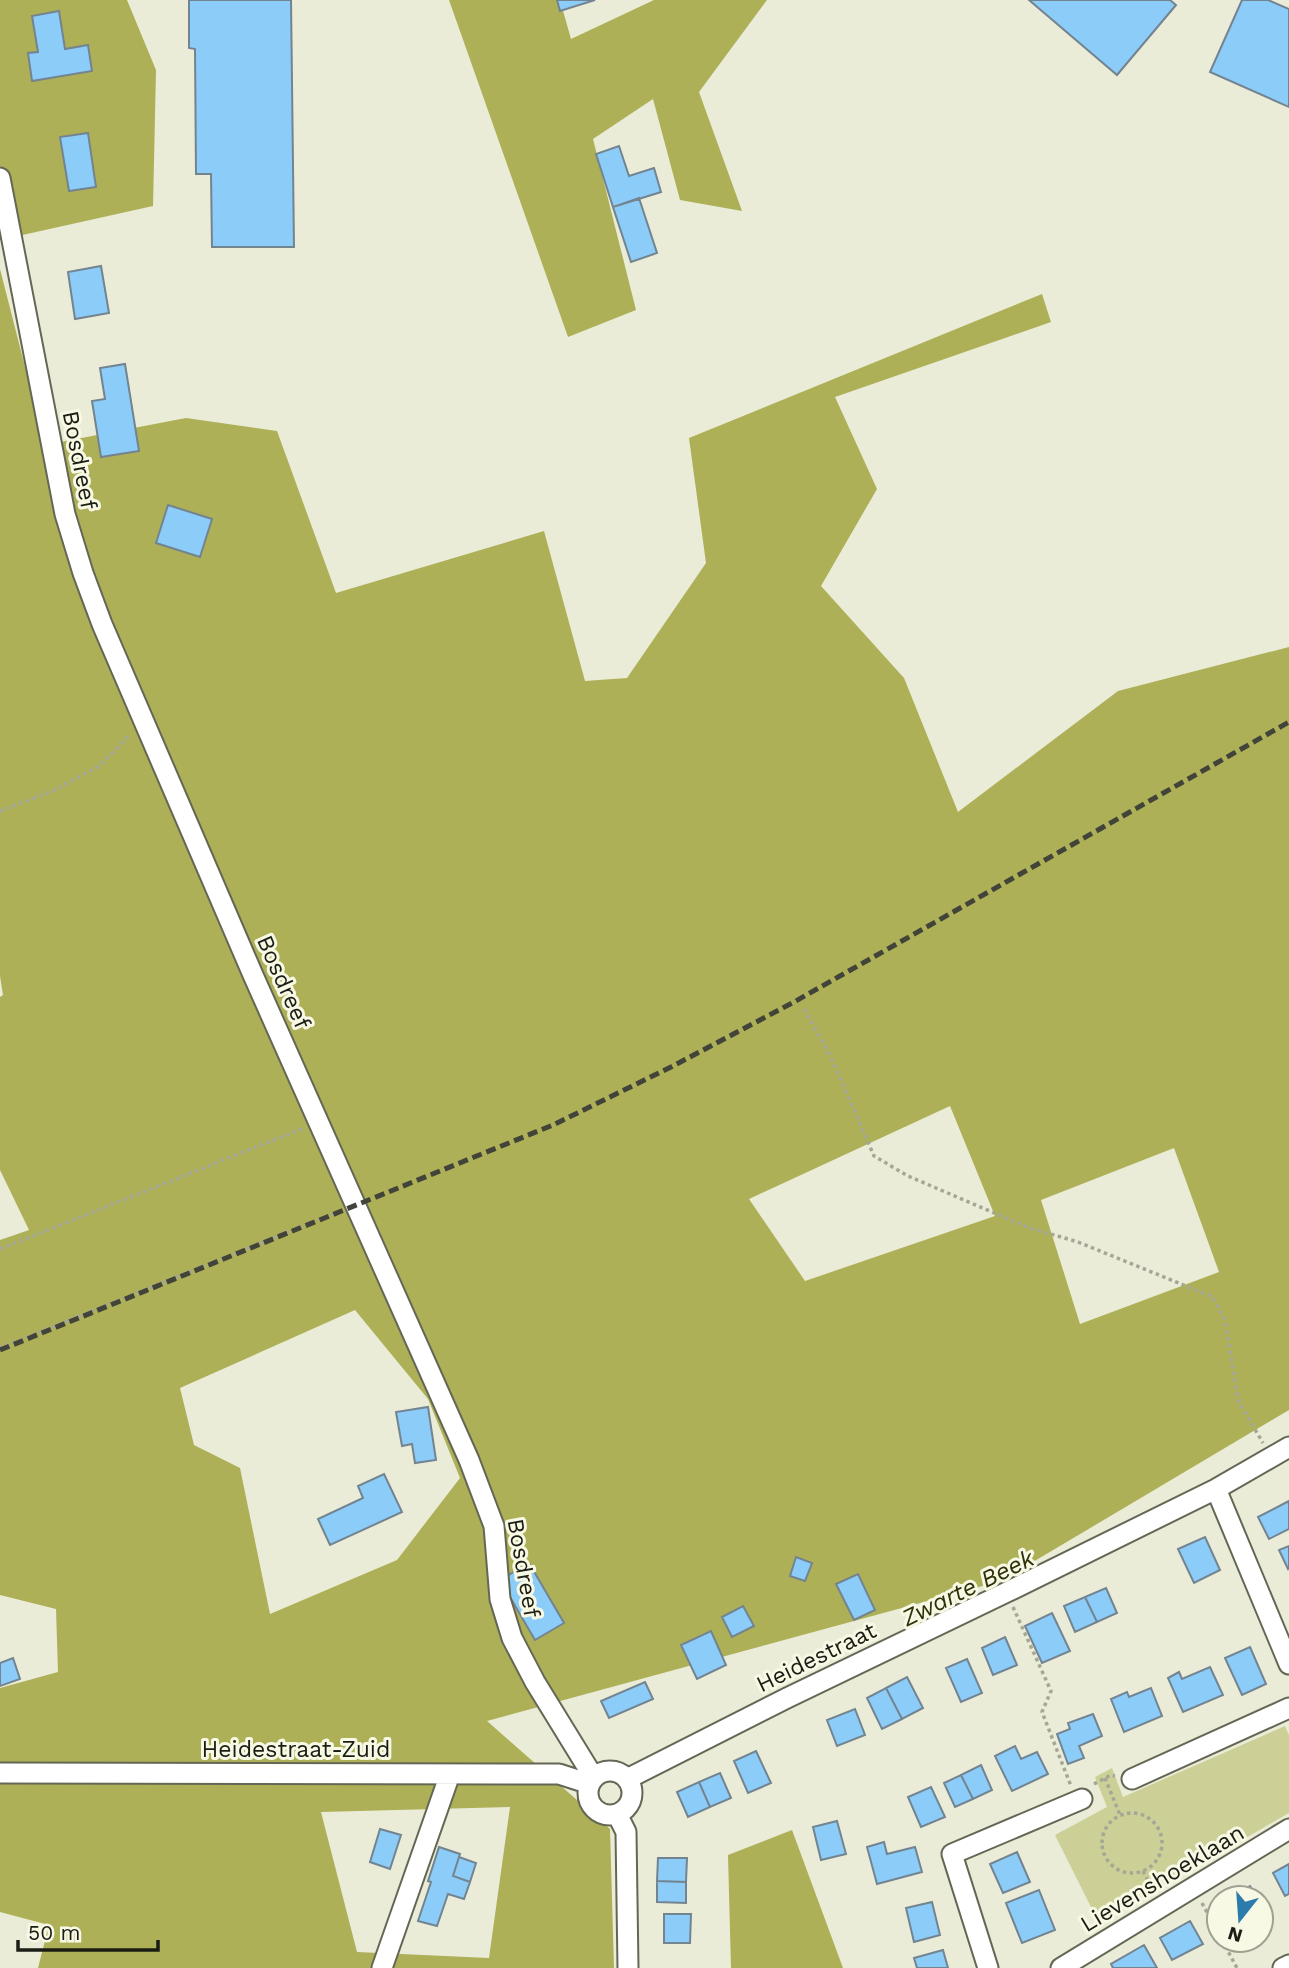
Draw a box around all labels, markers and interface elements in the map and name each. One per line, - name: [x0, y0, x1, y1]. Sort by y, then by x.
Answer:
- street label: Bosdreef: [57, 409, 102, 512]
- street label: Bosdreef: [251, 931, 316, 1033]
- street label: Bosdreef: [502, 1517, 545, 1620]
- water label: Zwarte Beek: [896, 1544, 1040, 1633]
- street label: Heidestraat: [752, 1617, 881, 1698]
- street label: Heidestraat-Zuid: [202, 1736, 390, 1763]
- street label: Lievenshoeklaan: [1076, 1819, 1249, 1938]
- north arrow: [1205, 1884, 1275, 1954]
- scale bar: [18, 1909, 158, 1953]
- text: 50 m: [28, 1920, 80, 1945]
- text: N: [1225, 1922, 1245, 1948]

